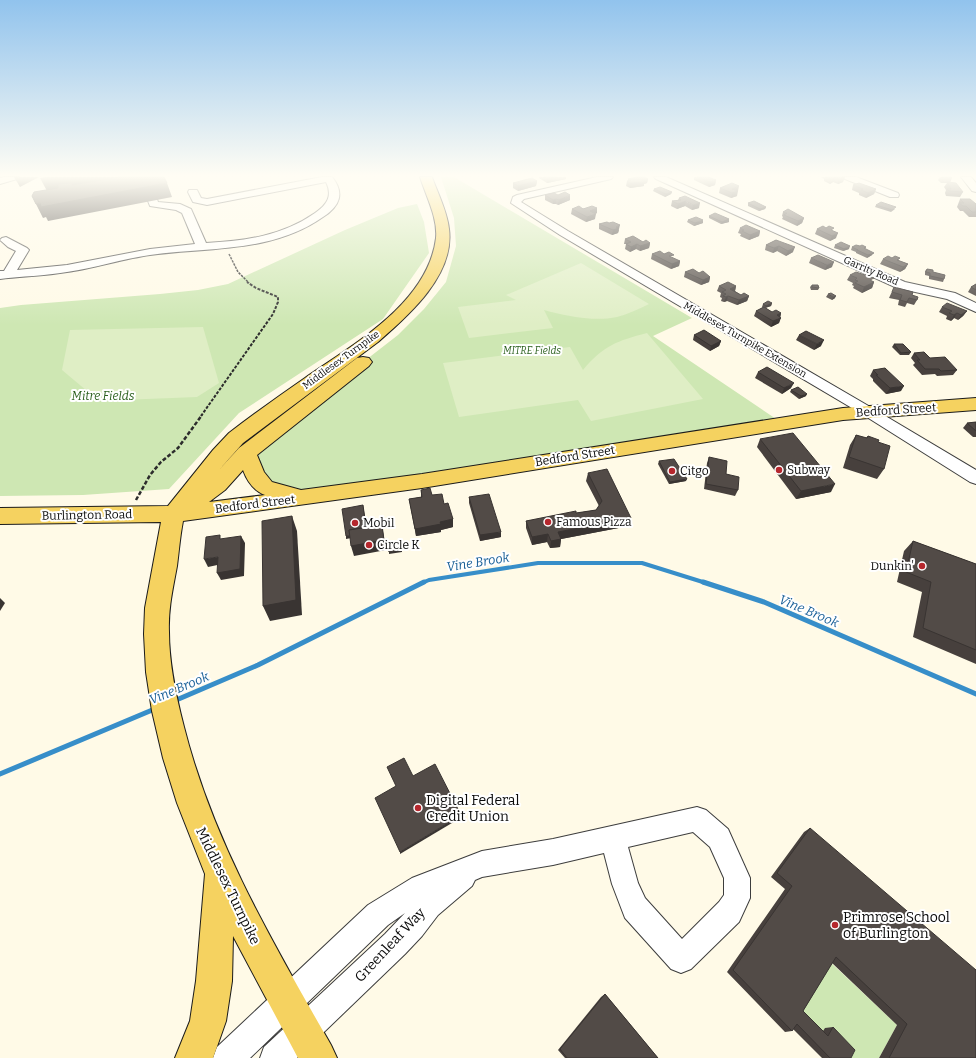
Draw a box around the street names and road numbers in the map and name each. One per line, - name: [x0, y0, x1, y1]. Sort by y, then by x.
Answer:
- street label: Garrity Road: [842, 254, 900, 288]
- street label: Middlesex Turnpike Extension: [681, 300, 809, 381]
- street label: Middlesex Turnpike: [300, 328, 382, 392]
- street label: Bedford Street: [855, 400, 937, 420]
- street label: Bedford Street: [534, 443, 617, 469]
- street label: Bedford Street: [214, 492, 297, 516]
- street label: Burlington Road: [42, 507, 132, 523]
- street label: Middlesex Turnpike: [192, 825, 264, 947]
- street label: Greenleaf Way: [351, 904, 429, 986]

